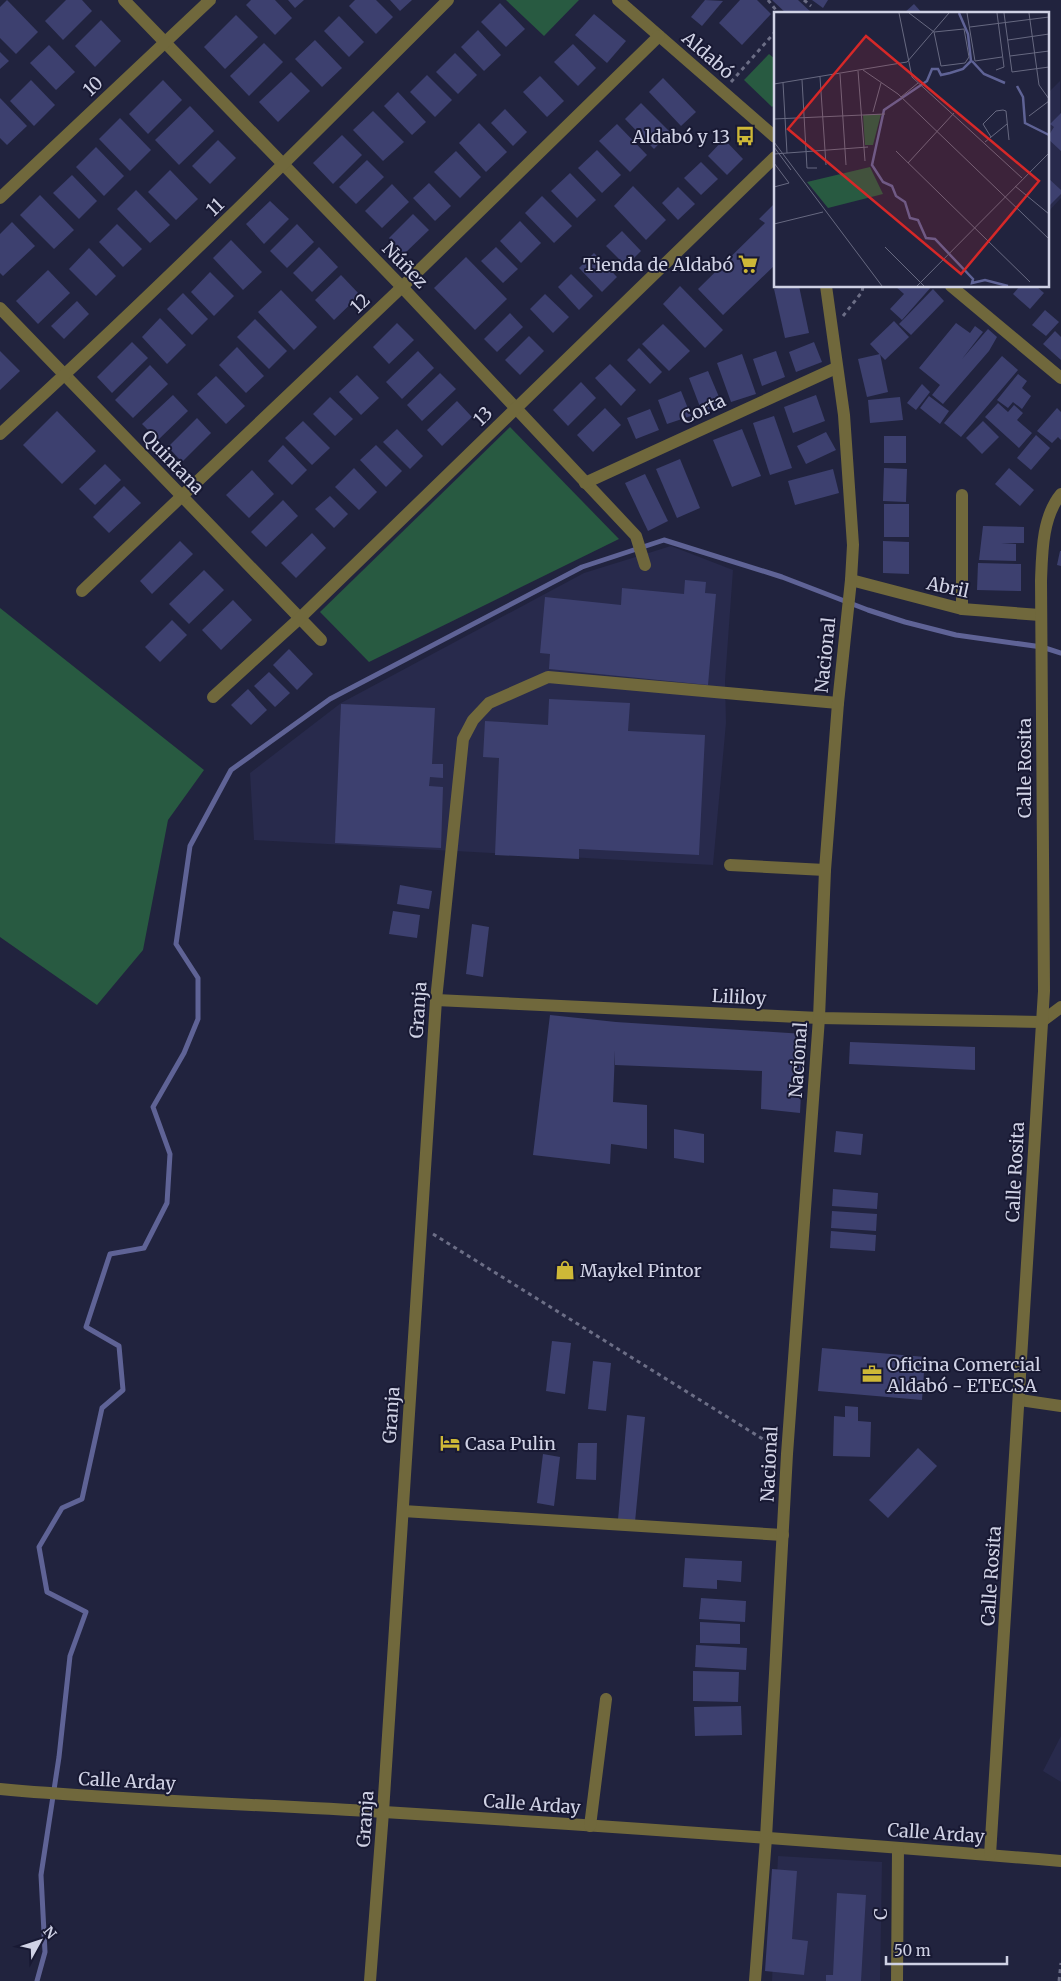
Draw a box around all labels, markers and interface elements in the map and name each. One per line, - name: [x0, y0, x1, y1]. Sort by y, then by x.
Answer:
- inset map: [774, 12, 1048, 288]
- street label: Aldabó: [677, 26, 738, 84]
- street label: 10: [78, 71, 108, 101]
- place label: Aldabó y 13: [631, 125, 730, 148]
- bus stop icon: Aldabó y 13: [734, 125, 756, 147]
- street label: 11: [201, 193, 229, 221]
- street label: Núñez: [377, 237, 433, 293]
- place label: Tienda de Aldabó: [583, 253, 733, 276]
- supermarket icon: Tienda de Aldabó: [737, 253, 759, 275]
- street label: 12: [345, 288, 375, 318]
- street label: Corta: [677, 389, 729, 429]
- street label: 13: [469, 401, 497, 431]
- street label: Quintana: [137, 425, 209, 499]
- street label: Abril: [924, 571, 972, 603]
- street label: Nacional: [810, 616, 840, 694]
- street label: Calle Rosita: [1013, 717, 1036, 818]
- street label: Granja: [405, 980, 431, 1039]
- street label: Lililoy: [711, 984, 767, 1010]
- street label: Nacional: [784, 1021, 812, 1099]
- street label: Calle Rosita: [1001, 1121, 1029, 1223]
- shop icon: Maykel Pintor: [554, 1259, 576, 1281]
- place label: Maykel Pintor: [580, 1259, 702, 1282]
- place label: Oficina Comercial Aldabó - ETECSA: [886, 1353, 1041, 1397]
- office icon: Oficina Comercial Aldabó - ETECSA: [861, 1363, 883, 1385]
- street label: Granja: [378, 1385, 404, 1444]
- street label: Nacional: [756, 1425, 782, 1503]
- hotel icon: Casa Pulin: [439, 1432, 461, 1454]
- place label: Casa Pulin: [465, 1432, 556, 1455]
- street label: Calle Rosita: [976, 1525, 1006, 1627]
- street label: Calle Arday: [78, 1767, 177, 1795]
- street label: Granja: [352, 1789, 378, 1848]
- street label: Calle Arday: [483, 1789, 582, 1819]
- street label: Calle Arday: [887, 1818, 986, 1848]
- street label: C: [869, 1908, 892, 1920]
- north arrow: [15, 1916, 65, 1966]
- text: N: [40, 1923, 60, 1943]
- scale bar: [886, 1934, 1007, 1966]
- text: 50 m: [894, 1941, 931, 1960]

